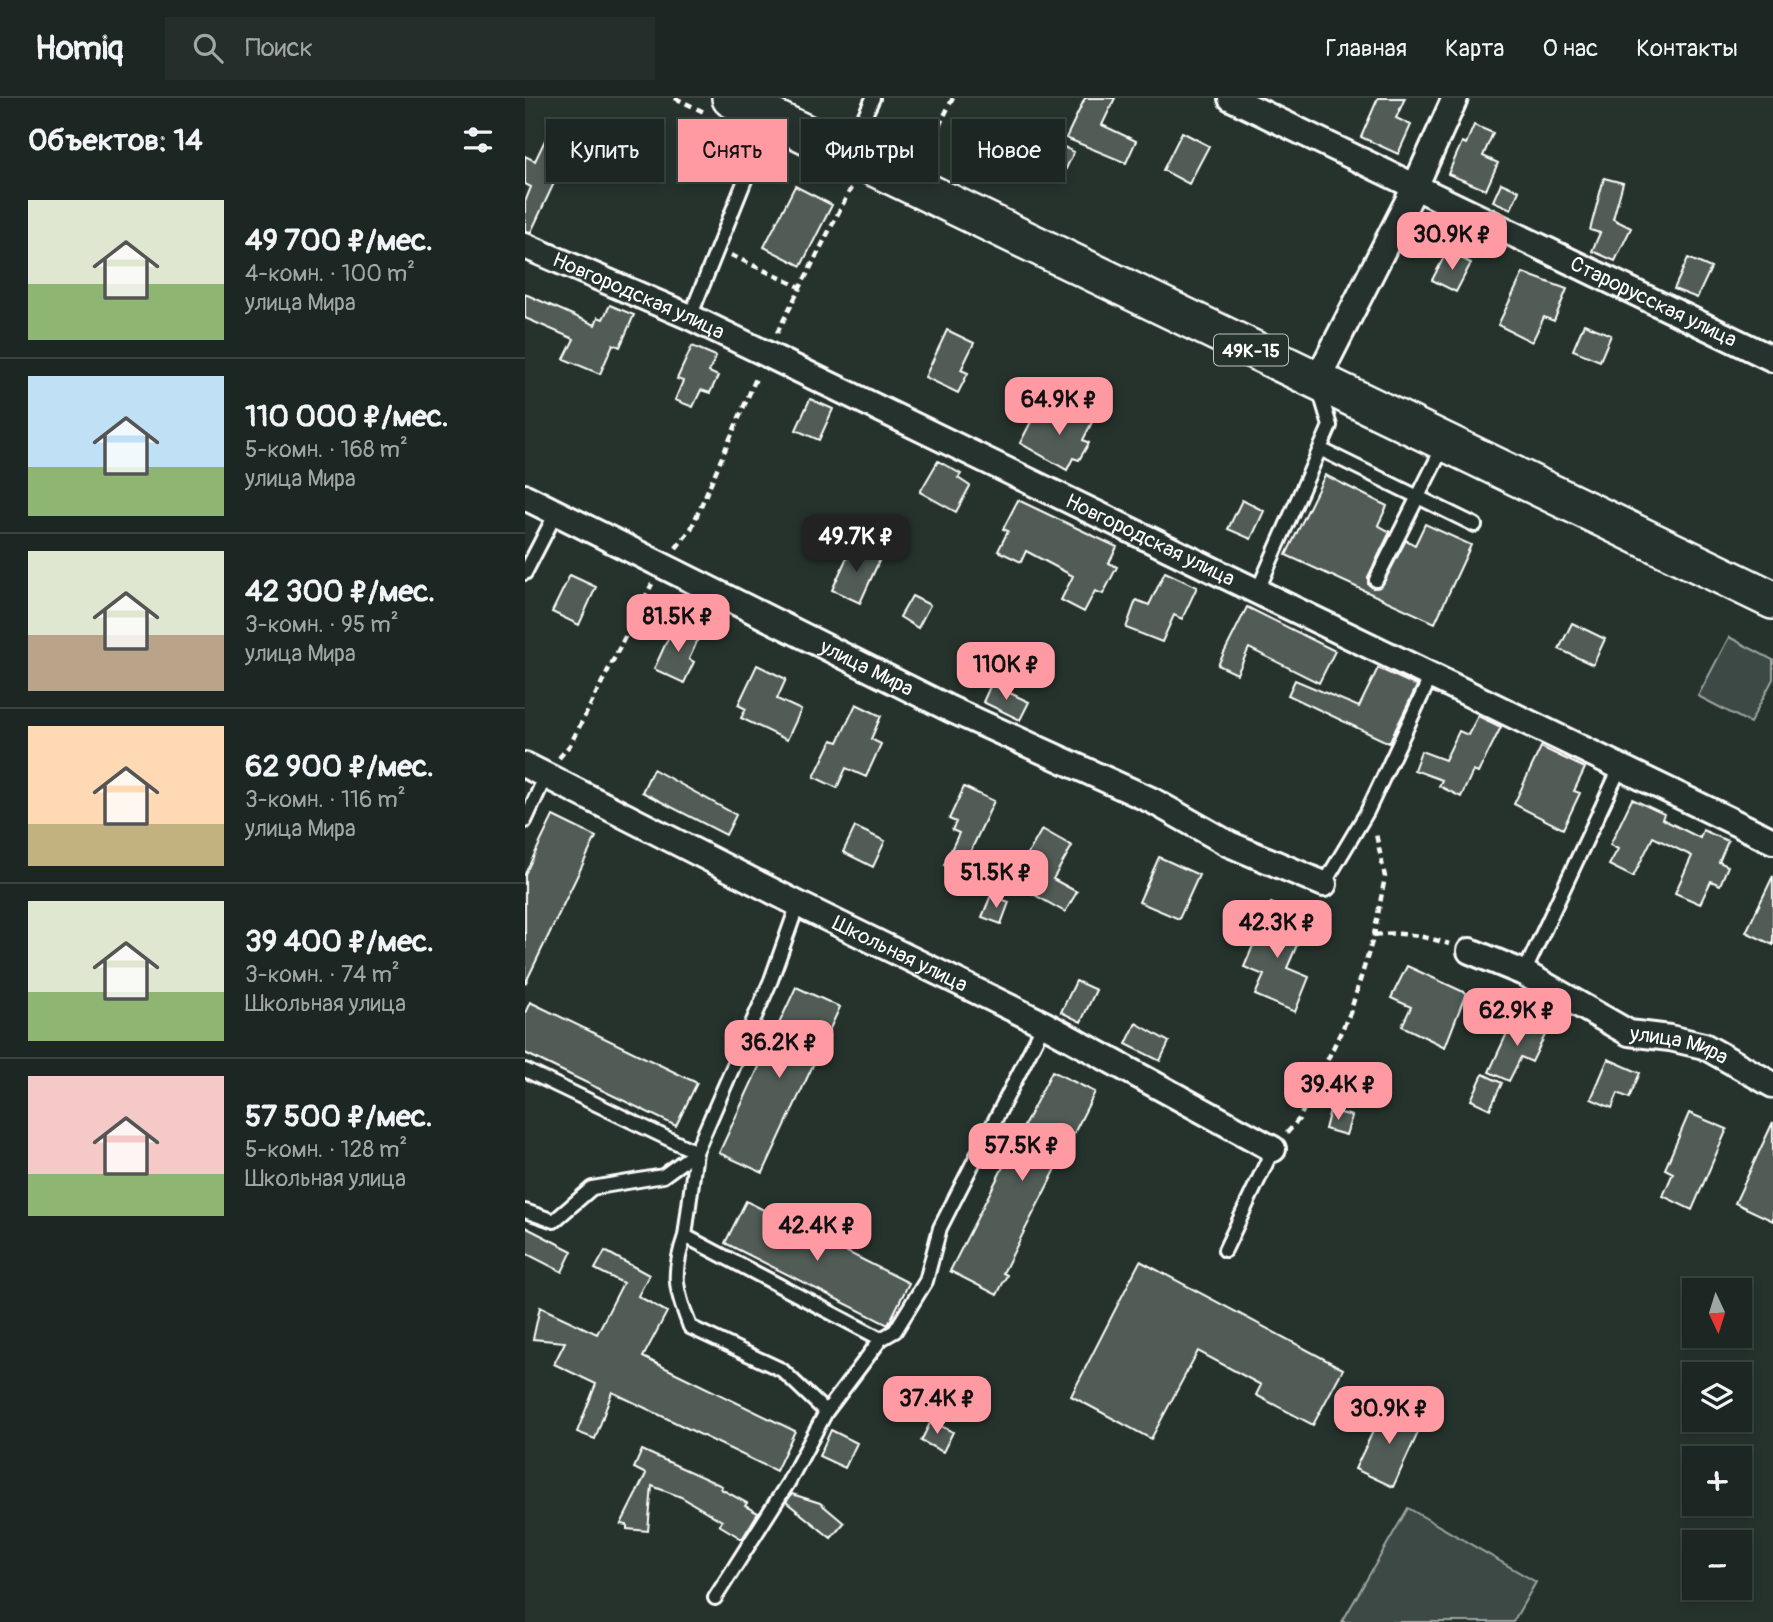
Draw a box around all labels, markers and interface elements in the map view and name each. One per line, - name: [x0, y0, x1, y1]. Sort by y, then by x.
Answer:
- search box: [165, 17, 655, 80]
- text: Homiq: [35, 28, 123, 69]
- icon: search: [189, 29, 227, 67]
- text: Поиск: [245, 32, 313, 64]
- text: Главная: [1326, 34, 1407, 63]
- text: Карта: [1445, 34, 1505, 63]
- text: О нас: [1543, 34, 1598, 63]
- text: Контакты: [1636, 34, 1738, 63]
- chip: Купить: [546, 119, 664, 182]
- chip: Снять: [678, 119, 787, 182]
- chip: Фильтры: [801, 119, 938, 182]
- chip: Новое: [952, 119, 1065, 182]
- icon: filters: [459, 121, 497, 159]
- text: Объектов: 14: [28, 122, 203, 159]
- pin: 30.9K ₽: [1387, 212, 1517, 272]
- text: 30.9K ₽: [1413, 220, 1491, 249]
- text: 49 700 ₽/мес.: [245, 222, 433, 259]
- icon: home: [84, 228, 168, 312]
- street label: Новгородская улица: [548, 246, 729, 346]
- street label: Старорусская улица: [1565, 250, 1741, 354]
- text: 4-комн. · 100 m²: [245, 259, 415, 288]
- text: улица Мира: [245, 288, 356, 317]
- road number: 49К-15: [1214, 334, 1288, 366]
- pin: 64.9K ₽: [994, 378, 1124, 437]
- text: 64.9K ₽: [1021, 385, 1097, 414]
- text: 110 000 ₽/мес.: [245, 398, 449, 435]
- icon: home: [84, 404, 168, 488]
- text: 5-комн. · 168 m²: [245, 435, 408, 464]
- text: улица Мира: [245, 464, 356, 493]
- street label: Новгородская улица: [1061, 488, 1239, 593]
- pin: 49.7K ₽: [791, 514, 921, 574]
- text: 49.7K ₽: [818, 522, 894, 551]
- text: 42 300 ₽/мес.: [245, 573, 435, 610]
- icon: home: [84, 579, 168, 663]
- pin: 81.5K ₽: [613, 594, 743, 654]
- text: 81.5K ₽: [643, 602, 713, 631]
- text: 3-комн. · 95 m²: [245, 610, 399, 639]
- street label: улица Мира: [814, 633, 918, 703]
- text: улица Мира: [245, 639, 356, 668]
- pin: 110K ₽: [949, 642, 1063, 702]
- text: 110K ₽: [973, 650, 1039, 679]
- text: 62 900 ₽/мес.: [245, 748, 434, 785]
- icon: home: [84, 754, 168, 838]
- text: 3-комн. · 116 m²: [245, 785, 406, 814]
- text: улица Мира: [245, 814, 356, 843]
- pin: 51.5K ₽: [931, 850, 1061, 910]
- text: 51.5K ₽: [960, 858, 1032, 887]
- pin: 42.3K ₽: [1212, 900, 1342, 960]
- text: 42.3K ₽: [1239, 908, 1315, 937]
- street label: Школьная улица: [828, 910, 972, 999]
- text: 39 400 ₽/мес.: [245, 923, 434, 960]
- icon: home: [84, 929, 168, 1013]
- text: 3-комн. · 74 m²: [245, 960, 400, 989]
- pin: 62.9K ₽: [1452, 988, 1582, 1048]
- text: Школьная улица: [245, 989, 406, 1018]
- text: 62.9K ₽: [1479, 996, 1555, 1025]
- pin: 36.2K ₽: [714, 1020, 844, 1080]
- street label: улица Мира: [1628, 1020, 1733, 1071]
- text: 36.2K ₽: [741, 1028, 817, 1057]
- pin: 39.4K ₽: [1273, 1062, 1403, 1122]
- text: 39.4K ₽: [1300, 1070, 1376, 1099]
- text: 57 500 ₽/мес.: [245, 1098, 433, 1135]
- icon: home: [84, 1104, 168, 1188]
- pin: 57.5K ₽: [957, 1124, 1087, 1183]
- text: 57.5K ₽: [985, 1131, 1059, 1160]
- text: 5-комн. · 128 m²: [245, 1135, 407, 1164]
- text: Школьная улица: [245, 1164, 406, 1193]
- pin: 42.4K ₽: [752, 1204, 882, 1263]
- text: 42.4K ₽: [778, 1211, 856, 1240]
- north arrow: [1682, 1278, 1752, 1348]
- map controls: [1682, 1278, 1752, 1600]
- button: layers: [1682, 1362, 1752, 1432]
- pin: 37.4K ₽: [872, 1376, 1002, 1436]
- text: 37.4K ₽: [899, 1384, 975, 1413]
- pin: 30.9K ₽: [1324, 1386, 1454, 1446]
- text: 30.9K ₽: [1350, 1394, 1428, 1423]
- button: +: [1682, 1446, 1752, 1516]
- button: −: [1682, 1530, 1752, 1600]

